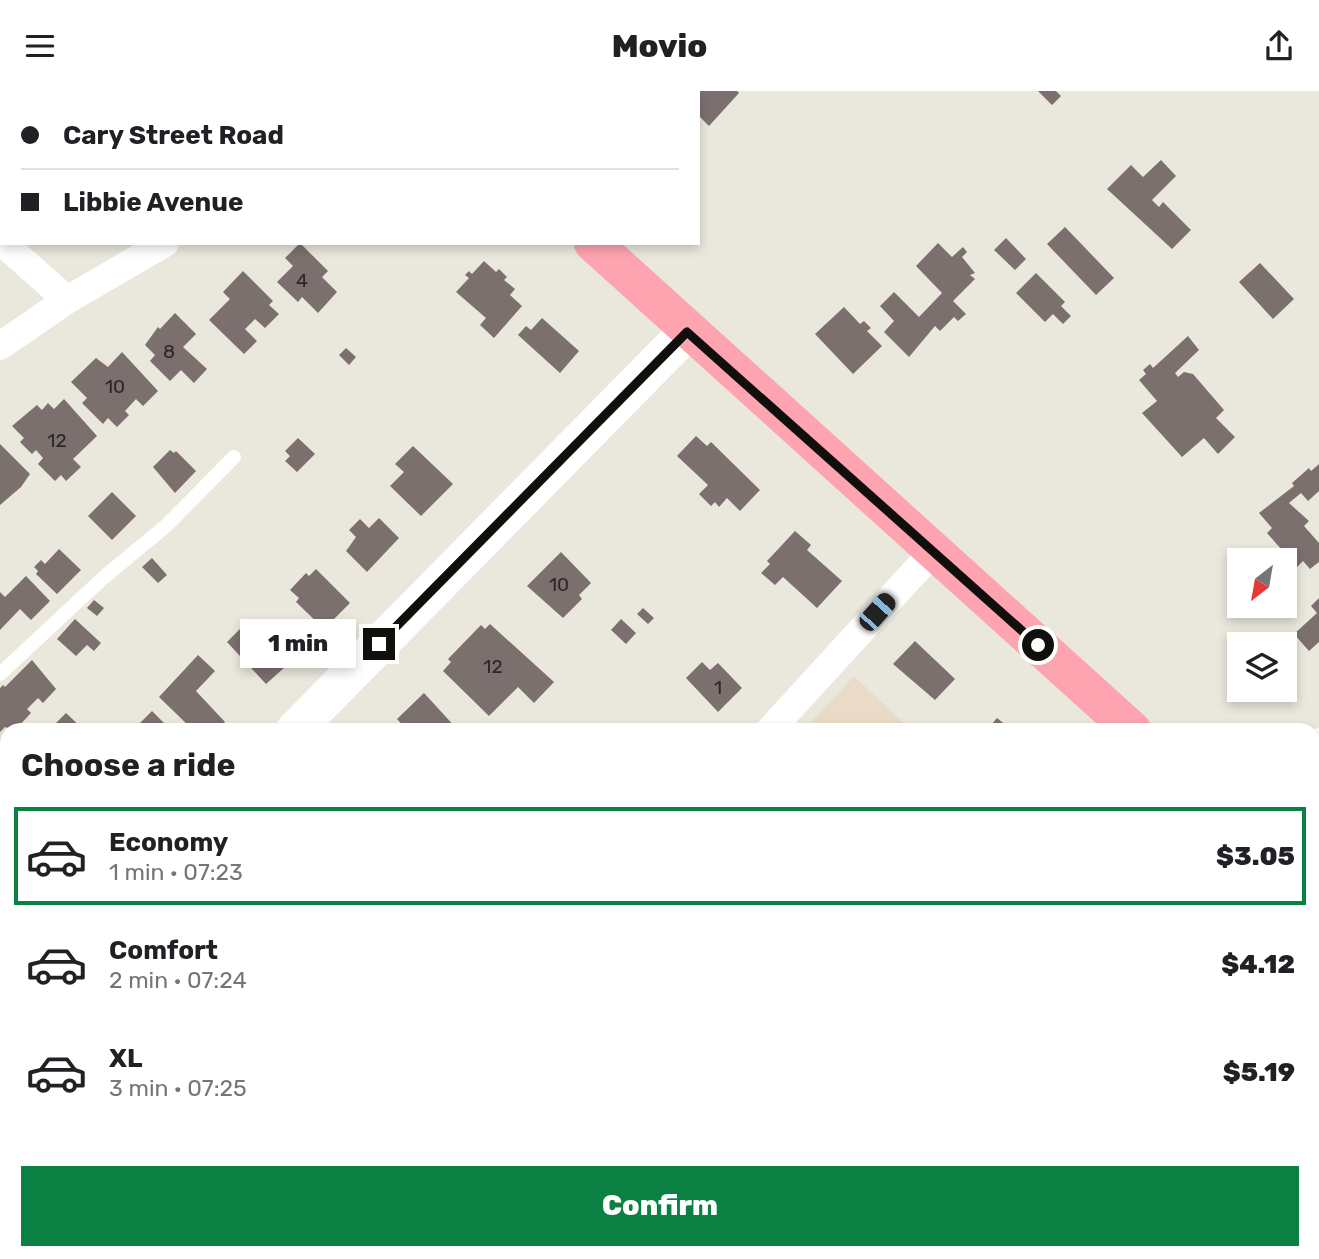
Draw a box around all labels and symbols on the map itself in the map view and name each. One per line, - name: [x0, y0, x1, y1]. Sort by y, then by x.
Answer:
- house number: 4: [296, 269, 308, 292]
- house number: 8: [163, 340, 175, 363]
- house number: 10: [105, 375, 125, 398]
- house number: 12: [47, 429, 67, 452]
- north arrow: [1227, 548, 1297, 618]
- house number: 10: [549, 573, 569, 596]
- car: [856, 589, 899, 635]
- callout: 1 min: [239, 619, 354, 669]
- route end: [363, 628, 395, 660]
- route start: [1022, 629, 1054, 661]
- house number: 12: [483, 655, 503, 678]
- house number: 1: [714, 676, 722, 699]

